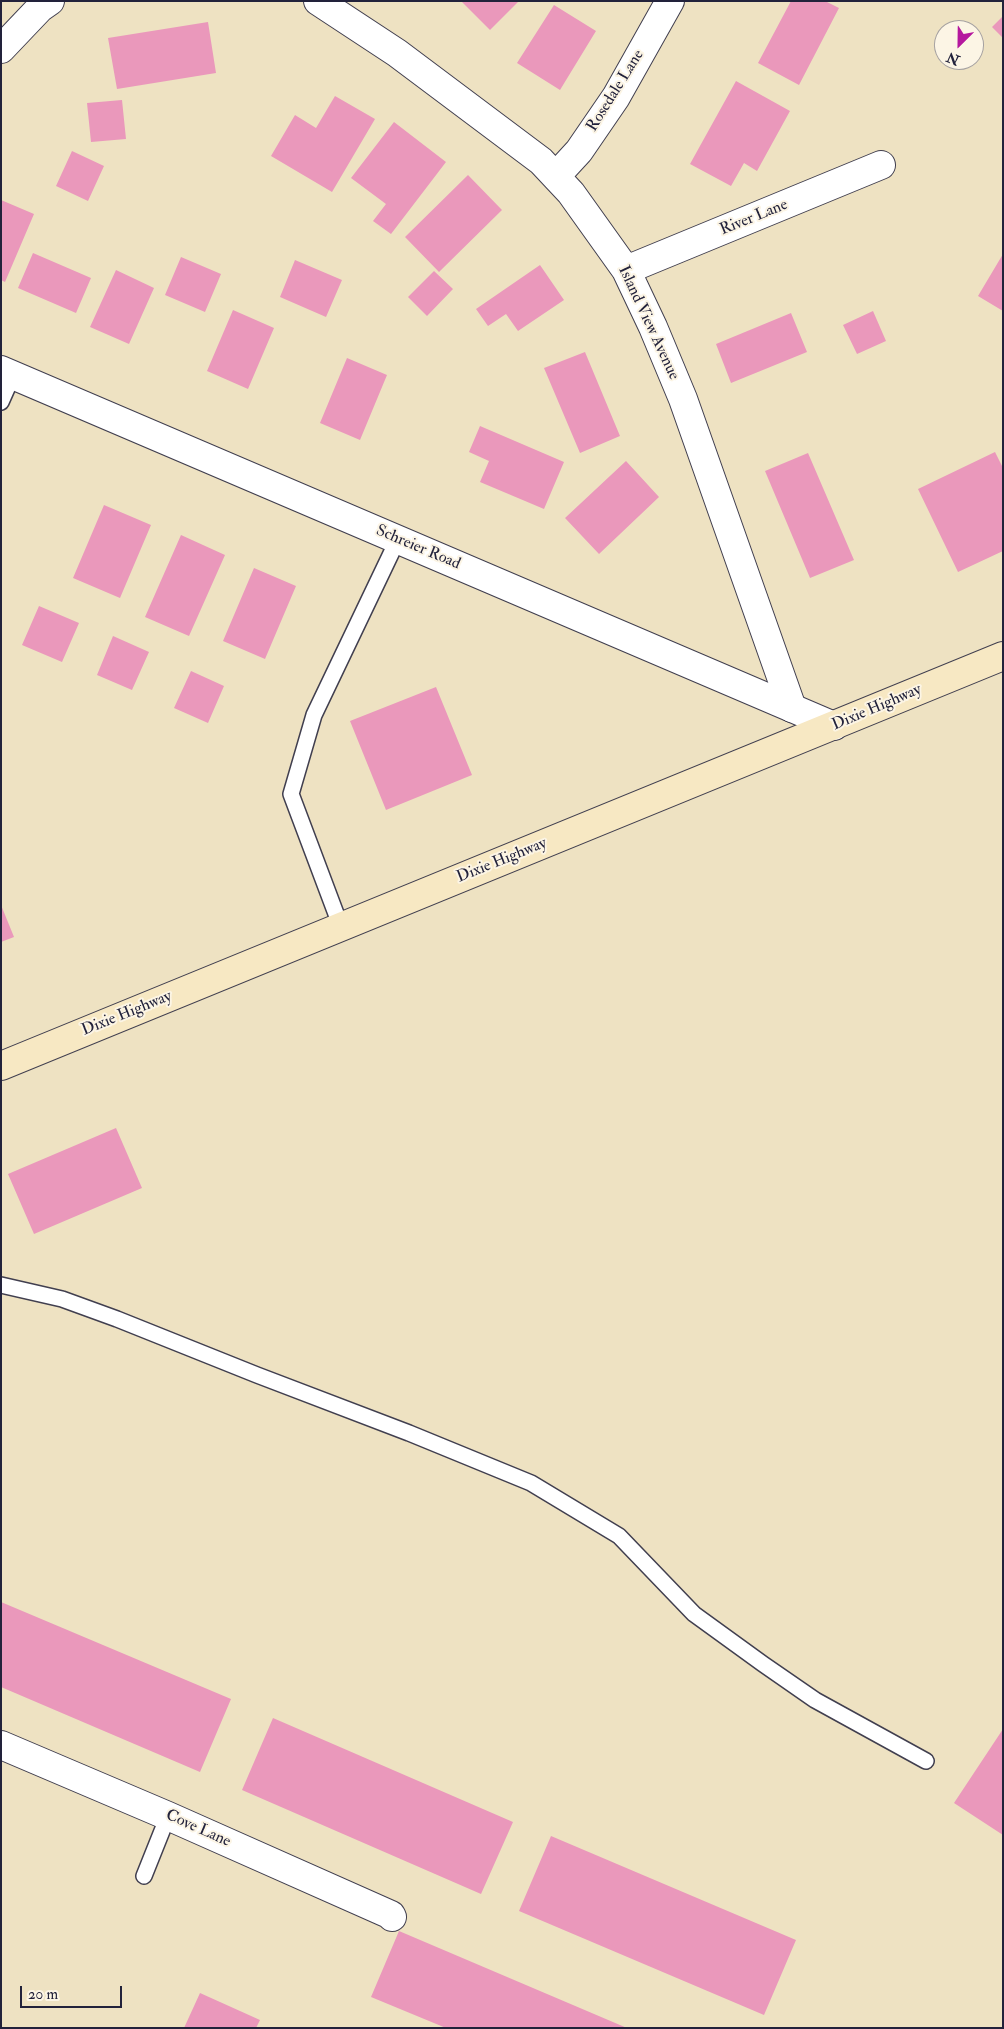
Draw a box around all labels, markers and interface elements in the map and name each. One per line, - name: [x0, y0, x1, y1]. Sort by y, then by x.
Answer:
- north arrow: [934, 20, 984, 70]
- street label: Rosedale Lane: [583, 47, 649, 135]
- text: N: [944, 48, 962, 69]
- street label: River Lane: [717, 196, 791, 240]
- street label: Island View Avenue: [613, 263, 683, 383]
- street label: Schreier Road: [373, 522, 463, 574]
- street label: Dixie Highway: [829, 681, 925, 735]
- street label: Dixie Highway: [454, 834, 550, 888]
- street label: Dixie Highway: [79, 987, 175, 1041]
- street label: Cove Lane: [162, 1806, 234, 1852]
- scale bar: [22, 1976, 125, 2008]
- text: 20 m: [28, 1985, 58, 2004]

